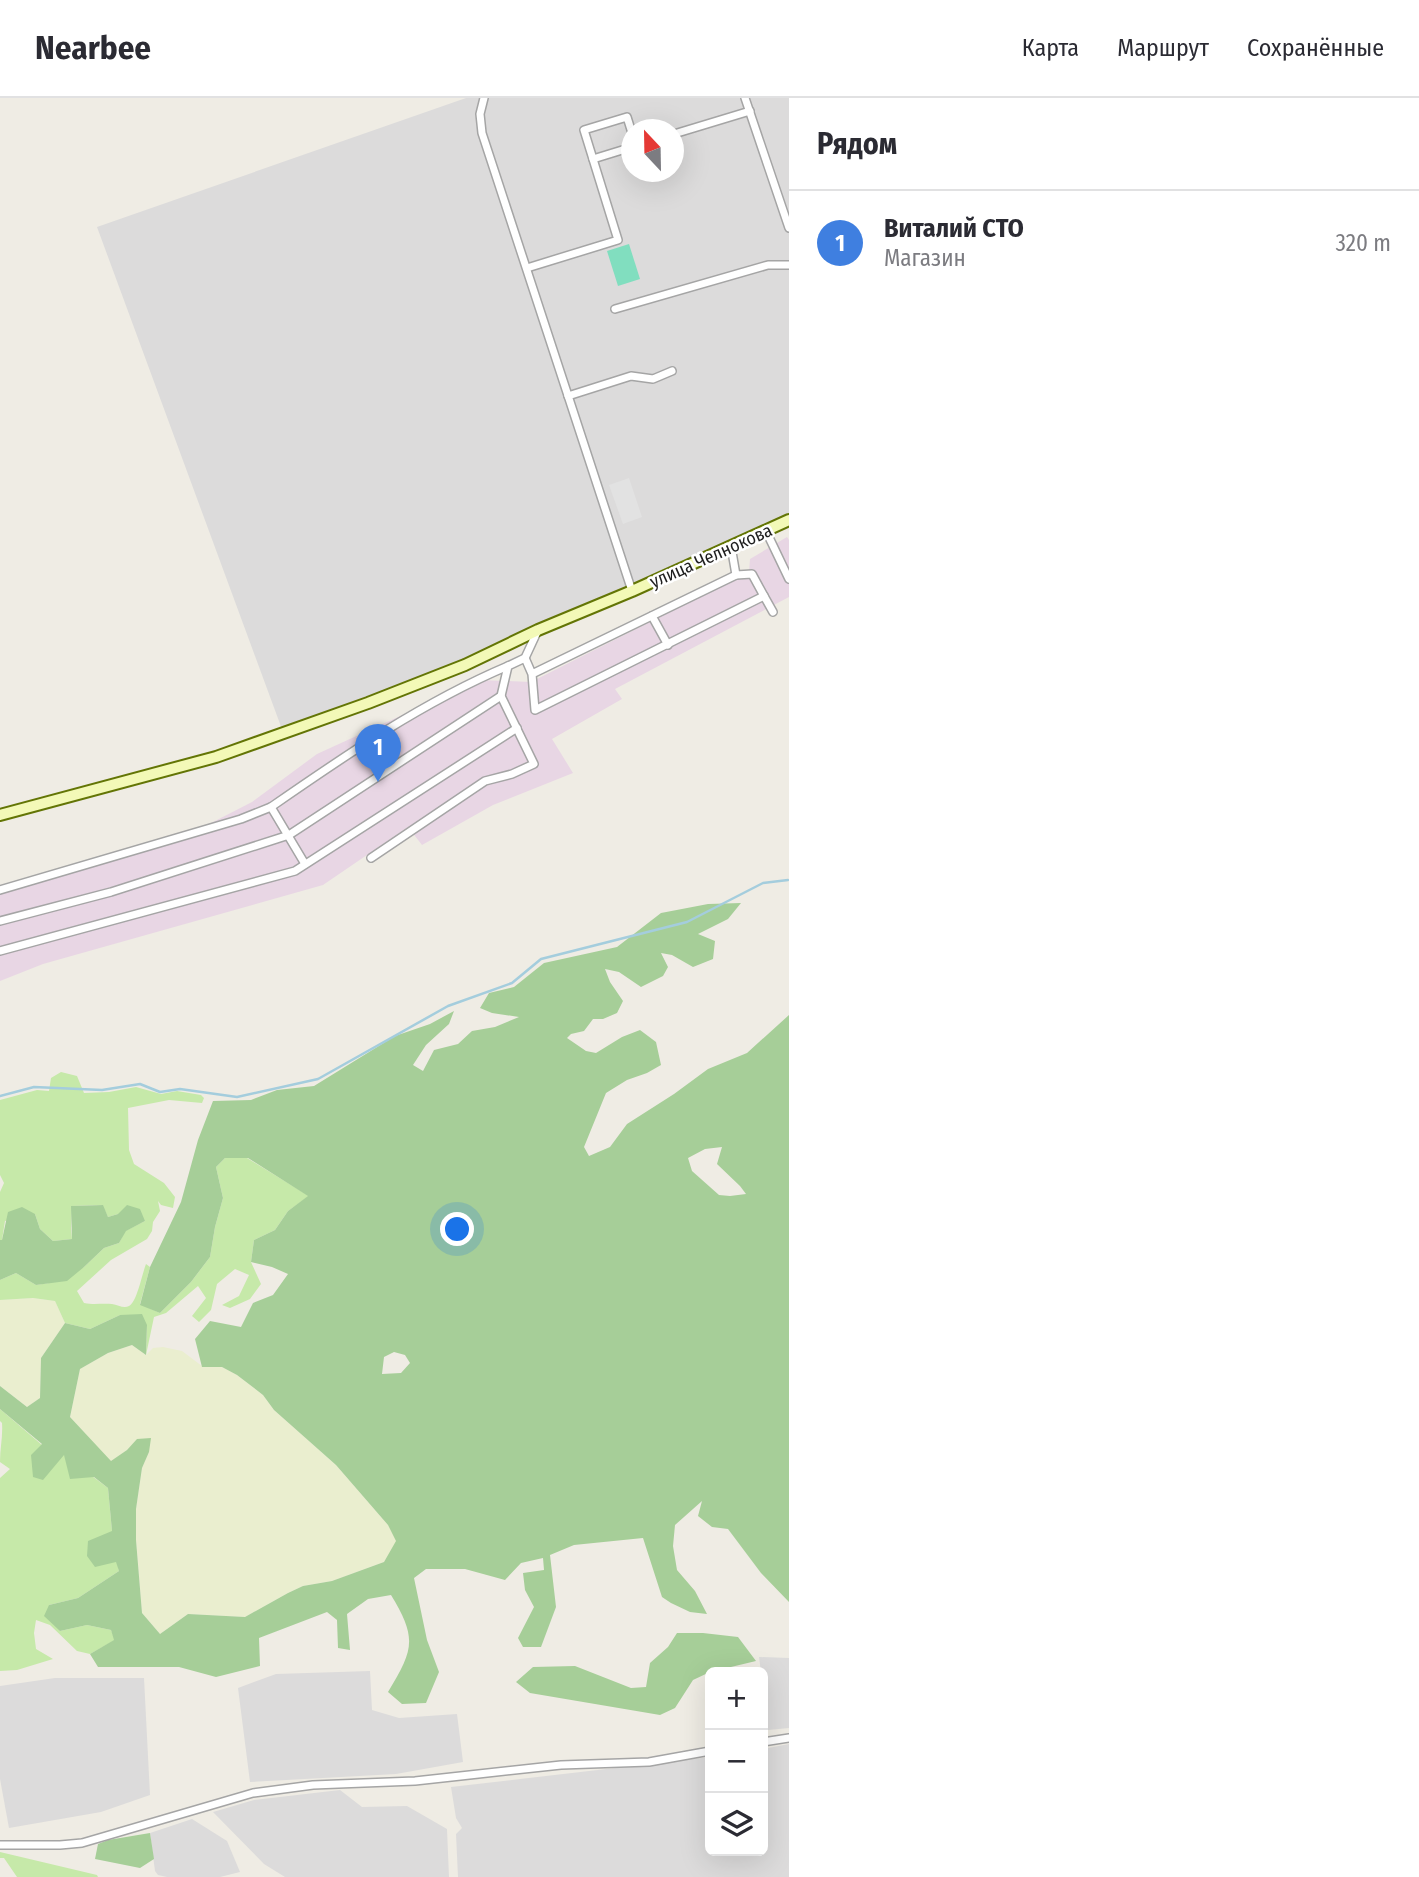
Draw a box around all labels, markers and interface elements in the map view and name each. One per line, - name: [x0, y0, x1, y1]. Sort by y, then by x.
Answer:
- text: Nearbee: [35, 28, 151, 68]
- text: Карта: [1022, 34, 1079, 62]
- text: Маршрут: [1117, 34, 1209, 62]
- text: Сохранённые: [1247, 34, 1384, 62]
- north arrow: [621, 119, 684, 182]
- text: Рядом: [817, 126, 897, 162]
- text: Виталий СТО: [884, 213, 1024, 244]
- text: 1: [835, 229, 845, 257]
- text: 320 m: [1336, 229, 1391, 257]
- text: Магазин: [884, 244, 966, 272]
- street label: улица Челнокова: [646, 519, 776, 593]
- pin: 1: [355, 724, 401, 782]
- your location: [440, 1212, 474, 1246]
- map controls: [705, 1667, 768, 1856]
- button: +: [705, 1667, 768, 1730]
- button: −: [705, 1730, 768, 1793]
- button: layers: [705, 1793, 768, 1856]

